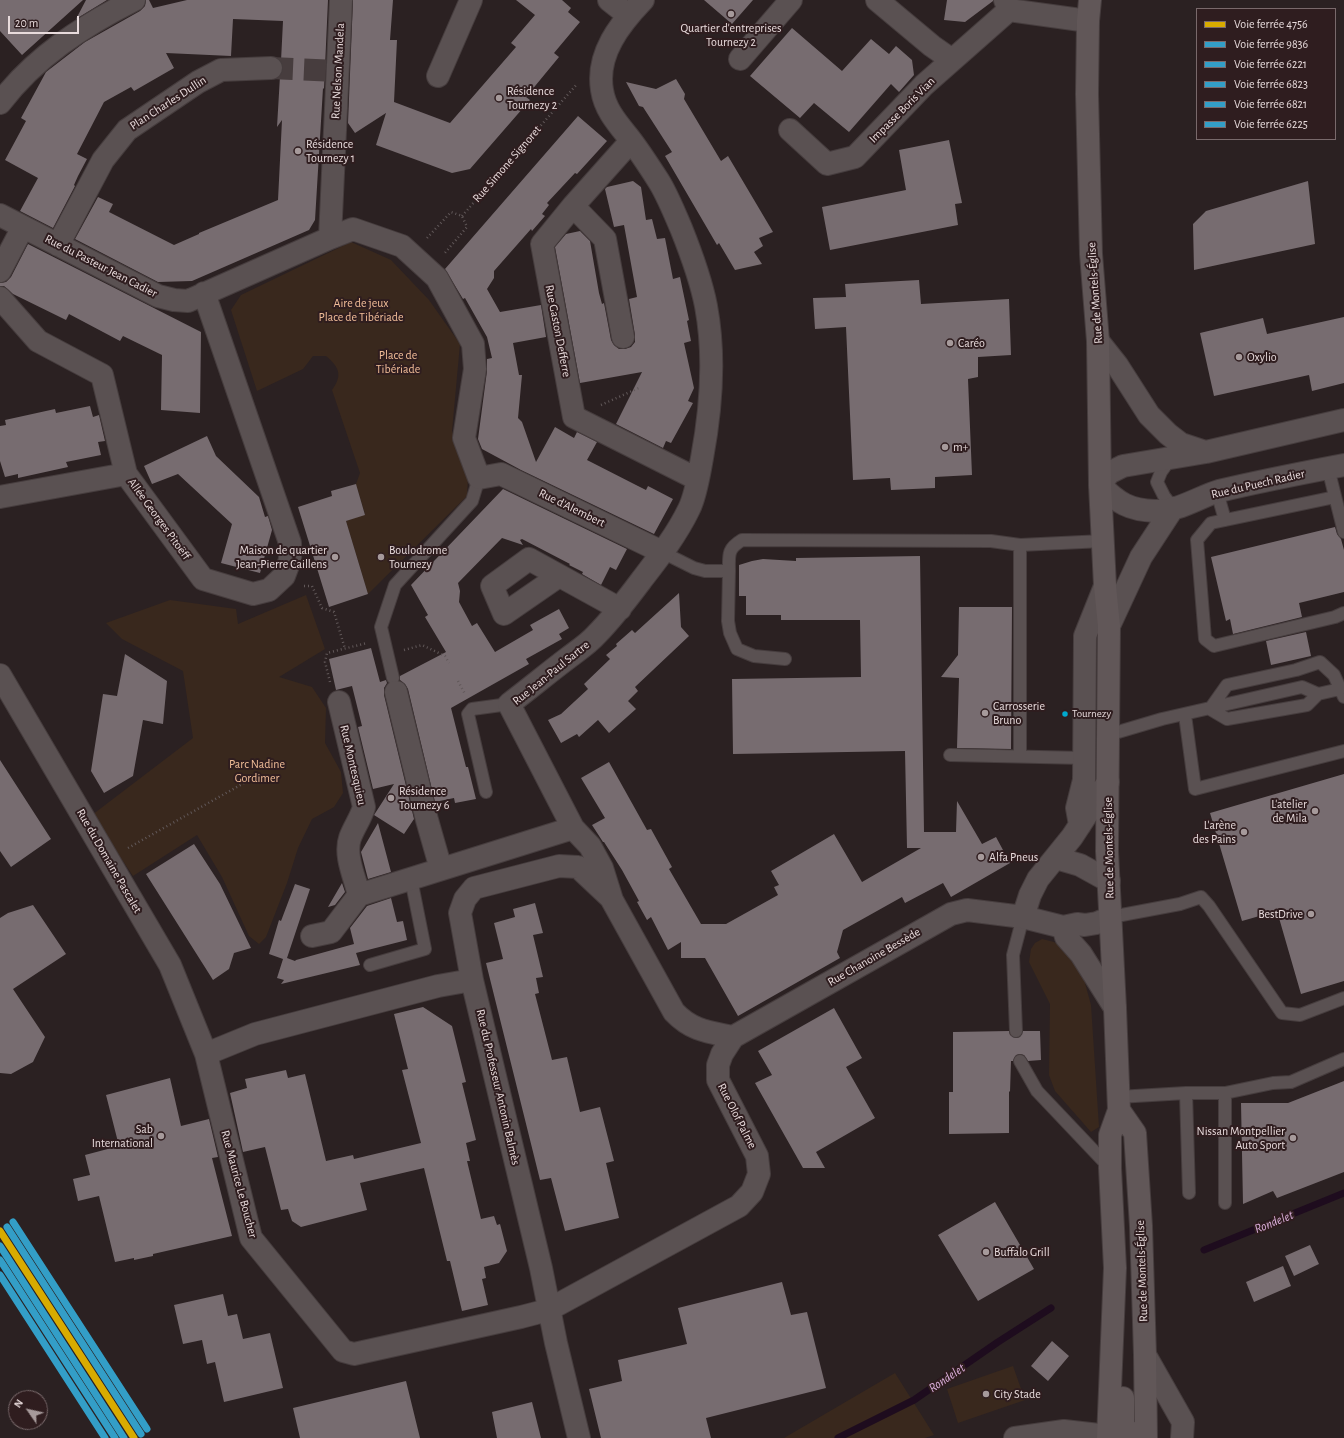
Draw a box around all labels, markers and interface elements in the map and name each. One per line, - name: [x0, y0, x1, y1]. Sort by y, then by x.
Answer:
- scale bar: [10, 8, 81, 34]
- legend: [1196, 8, 1336, 140]
- marker: Quartier d'entreprises Tournezy 2: [726, 9, 736, 19]
- text: 20 m: [15, 17, 38, 29]
- text: Voie ferrée 4756: [1234, 18, 1308, 30]
- place label: Quartier d'entreprises Tournezy 2: [680, 21, 782, 49]
- street label: Rue Nelson Mandela: [328, 23, 348, 119]
- text: Voie ferrée 9836: [1234, 38, 1308, 50]
- text: Voie ferrée 6221: [1234, 58, 1307, 70]
- street label: Plan Charles Dullin: [127, 73, 209, 133]
- street label: Impasse Boris Vian: [866, 74, 938, 146]
- text: Voie ferrée 6823: [1234, 78, 1308, 90]
- place label: Résidence Tournezy 2: [507, 84, 557, 112]
- marker: Résidence Tournezy 2: [494, 93, 504, 103]
- text: Voie ferrée 6821: [1234, 98, 1307, 110]
- text: Voie ferrée 6225: [1234, 118, 1308, 130]
- street label: Rue Simone Signoret: [470, 123, 544, 205]
- place label: Résidence Tournezy 1: [306, 137, 355, 165]
- marker: Résidence Tournezy 1: [293, 146, 303, 156]
- street label: Rue du Pasteur Jean Cadier: [42, 231, 160, 301]
- street label: Rue de Montels-Église: [1084, 242, 1106, 344]
- street label: Rue Gaston Defferre: [542, 284, 574, 378]
- park label: Aire de jeux Place de Tibériade: [318, 296, 404, 324]
- place label: Caréo: [958, 336, 985, 350]
- marker: Caréo: [945, 338, 955, 348]
- park label: Place de Tibériade: [376, 348, 420, 376]
- place label: Oxylio: [1247, 350, 1277, 364]
- marker: Oxylio: [1234, 352, 1244, 362]
- place label: m+: [953, 440, 968, 454]
- marker: m+: [940, 442, 950, 452]
- street label: Rue du Puech Radier: [1210, 466, 1306, 502]
- street label: Allée Georges Pitoëff: [125, 475, 193, 563]
- street label: Rue d'Alembert: [537, 486, 607, 530]
- place label: Maison de quartier Jean-Pierre Caillens: [236, 543, 327, 571]
- place label: Boulodrome Tournezy: [389, 543, 447, 571]
- marker: Maison de quartier Jean-Pierre Caillens: [330, 552, 340, 562]
- marker: Boulodrome Tournezy: [376, 552, 386, 562]
- street label: Rue Jean-Paul Sartre: [510, 638, 592, 708]
- place label: Carrosserie Bruno: [993, 699, 1045, 727]
- place label: Tournezy: [1072, 707, 1111, 721]
- marker: Carrosserie Bruno: [980, 708, 990, 718]
- marker: Tournezy: [1060, 709, 1070, 719]
- street label: Rue Montesquieu: [337, 724, 369, 806]
- park label: Parc Nadine Gordimer: [229, 757, 285, 785]
- place label: Résidence Tournezy 6: [399, 784, 449, 812]
- marker: Résidence Tournezy 6: [386, 793, 396, 803]
- street label: Rue de Montels-Église: [1101, 797, 1117, 899]
- place label: L'atelier de Mila: [1271, 797, 1307, 825]
- street label: Rue du Domaine Pascalet: [73, 806, 145, 916]
- marker: L'atelier de Mila: [1310, 806, 1320, 816]
- place label: L'arène des Pains: [1193, 818, 1236, 846]
- marker: L'arène des Pains: [1239, 827, 1249, 837]
- place label: Alfa Pneus: [989, 850, 1038, 864]
- marker: Alfa Pneus: [976, 852, 986, 862]
- place label: BestDrive: [1258, 907, 1303, 921]
- marker: BestDrive: [1306, 909, 1316, 919]
- street label: Rue Chanoine Bessède: [825, 925, 923, 989]
- street label: Rue du Professeur Antonin Balmès: [473, 1008, 523, 1166]
- street label: Rue Olof Palme: [714, 1081, 760, 1151]
- place label: Sab International: [92, 1122, 153, 1150]
- place label: Nissan Montpellier Auto Sport: [1197, 1124, 1285, 1152]
- street label: Rue Maurice Le Boucher: [218, 1129, 260, 1239]
- marker: Sab International: [156, 1131, 166, 1141]
- marker: Nissan Montpellier Auto Sport: [1288, 1133, 1298, 1143]
- water label: Rondelet: [1252, 1207, 1296, 1237]
- street label: Rue de Montels-Église: [1133, 1220, 1151, 1322]
- place label: Buffalo Grill: [994, 1245, 1050, 1259]
- marker: Buffalo Grill: [981, 1247, 991, 1257]
- water label: Rondelet: [926, 1360, 968, 1396]
- place label: City Stade: [994, 1387, 1041, 1401]
- marker: City Stade: [981, 1389, 991, 1399]
- north arrow: [8, 1390, 48, 1430]
- text: N: [12, 1397, 25, 1410]

